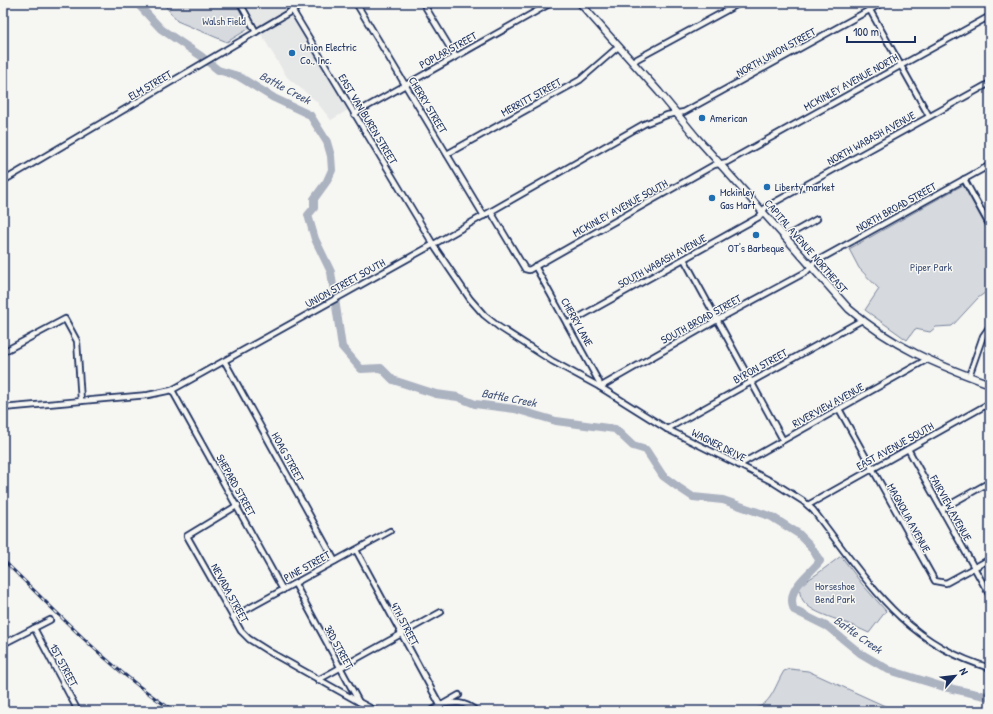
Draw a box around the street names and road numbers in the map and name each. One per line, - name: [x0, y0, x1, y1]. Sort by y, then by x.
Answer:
- street label: NORTH UNION STREET: [734, 24, 819, 80]
- street label: POPLAR STREET: [417, 28, 480, 72]
- street label: MCKINLEY AVENUE NORTH: [801, 50, 901, 114]
- street label: ELM STREET: [126, 66, 175, 103]
- street label: EAST VAN BUREN STREET: [336, 71, 401, 167]
- street label: CHERRY STREET: [406, 74, 451, 137]
- street label: MERRITT STREET: [498, 74, 564, 119]
- street label: NORTH WABASH AVENUE: [824, 108, 918, 168]
- street label: MCKINLEY AVENUE SOUTH: [570, 176, 670, 240]
- street label: NORTH BROAD STREET: [853, 179, 939, 235]
- street label: CAPITAL AVENUE NORTHEAST: [761, 196, 851, 296]
- street label: SOUTH WABASH AVENUE: [615, 231, 709, 291]
- street label: UNION STREET SOUTH: [303, 255, 387, 311]
- street label: SOUTH BROAD STREET: [658, 291, 744, 347]
- street label: CHERRY LANE: [558, 295, 596, 349]
- street label: BYRON STREET: [730, 345, 790, 387]
- street label: RIVERVIEW AVENUE: [790, 379, 866, 430]
- street label: EAST AVENUE SOUTH: [854, 419, 936, 473]
- street label: WAGNER DRIVE: [689, 425, 749, 465]
- street label: HOAG STREET: [269, 430, 308, 485]
- street label: SHEPARD STREET: [213, 452, 259, 519]
- street label: FAIRVIEW AVENUE: [927, 472, 975, 544]
- street label: MAGNOLIA AVENUE: [884, 481, 934, 555]
- street label: PINE STREET: [281, 547, 334, 585]
- street label: NEVADA STREET: [208, 561, 252, 626]
- street label: 4TH STREET: [388, 600, 423, 649]
- street label: 3RD STREET: [321, 623, 357, 672]
- street label: 1ST STREET: [47, 641, 82, 690]

